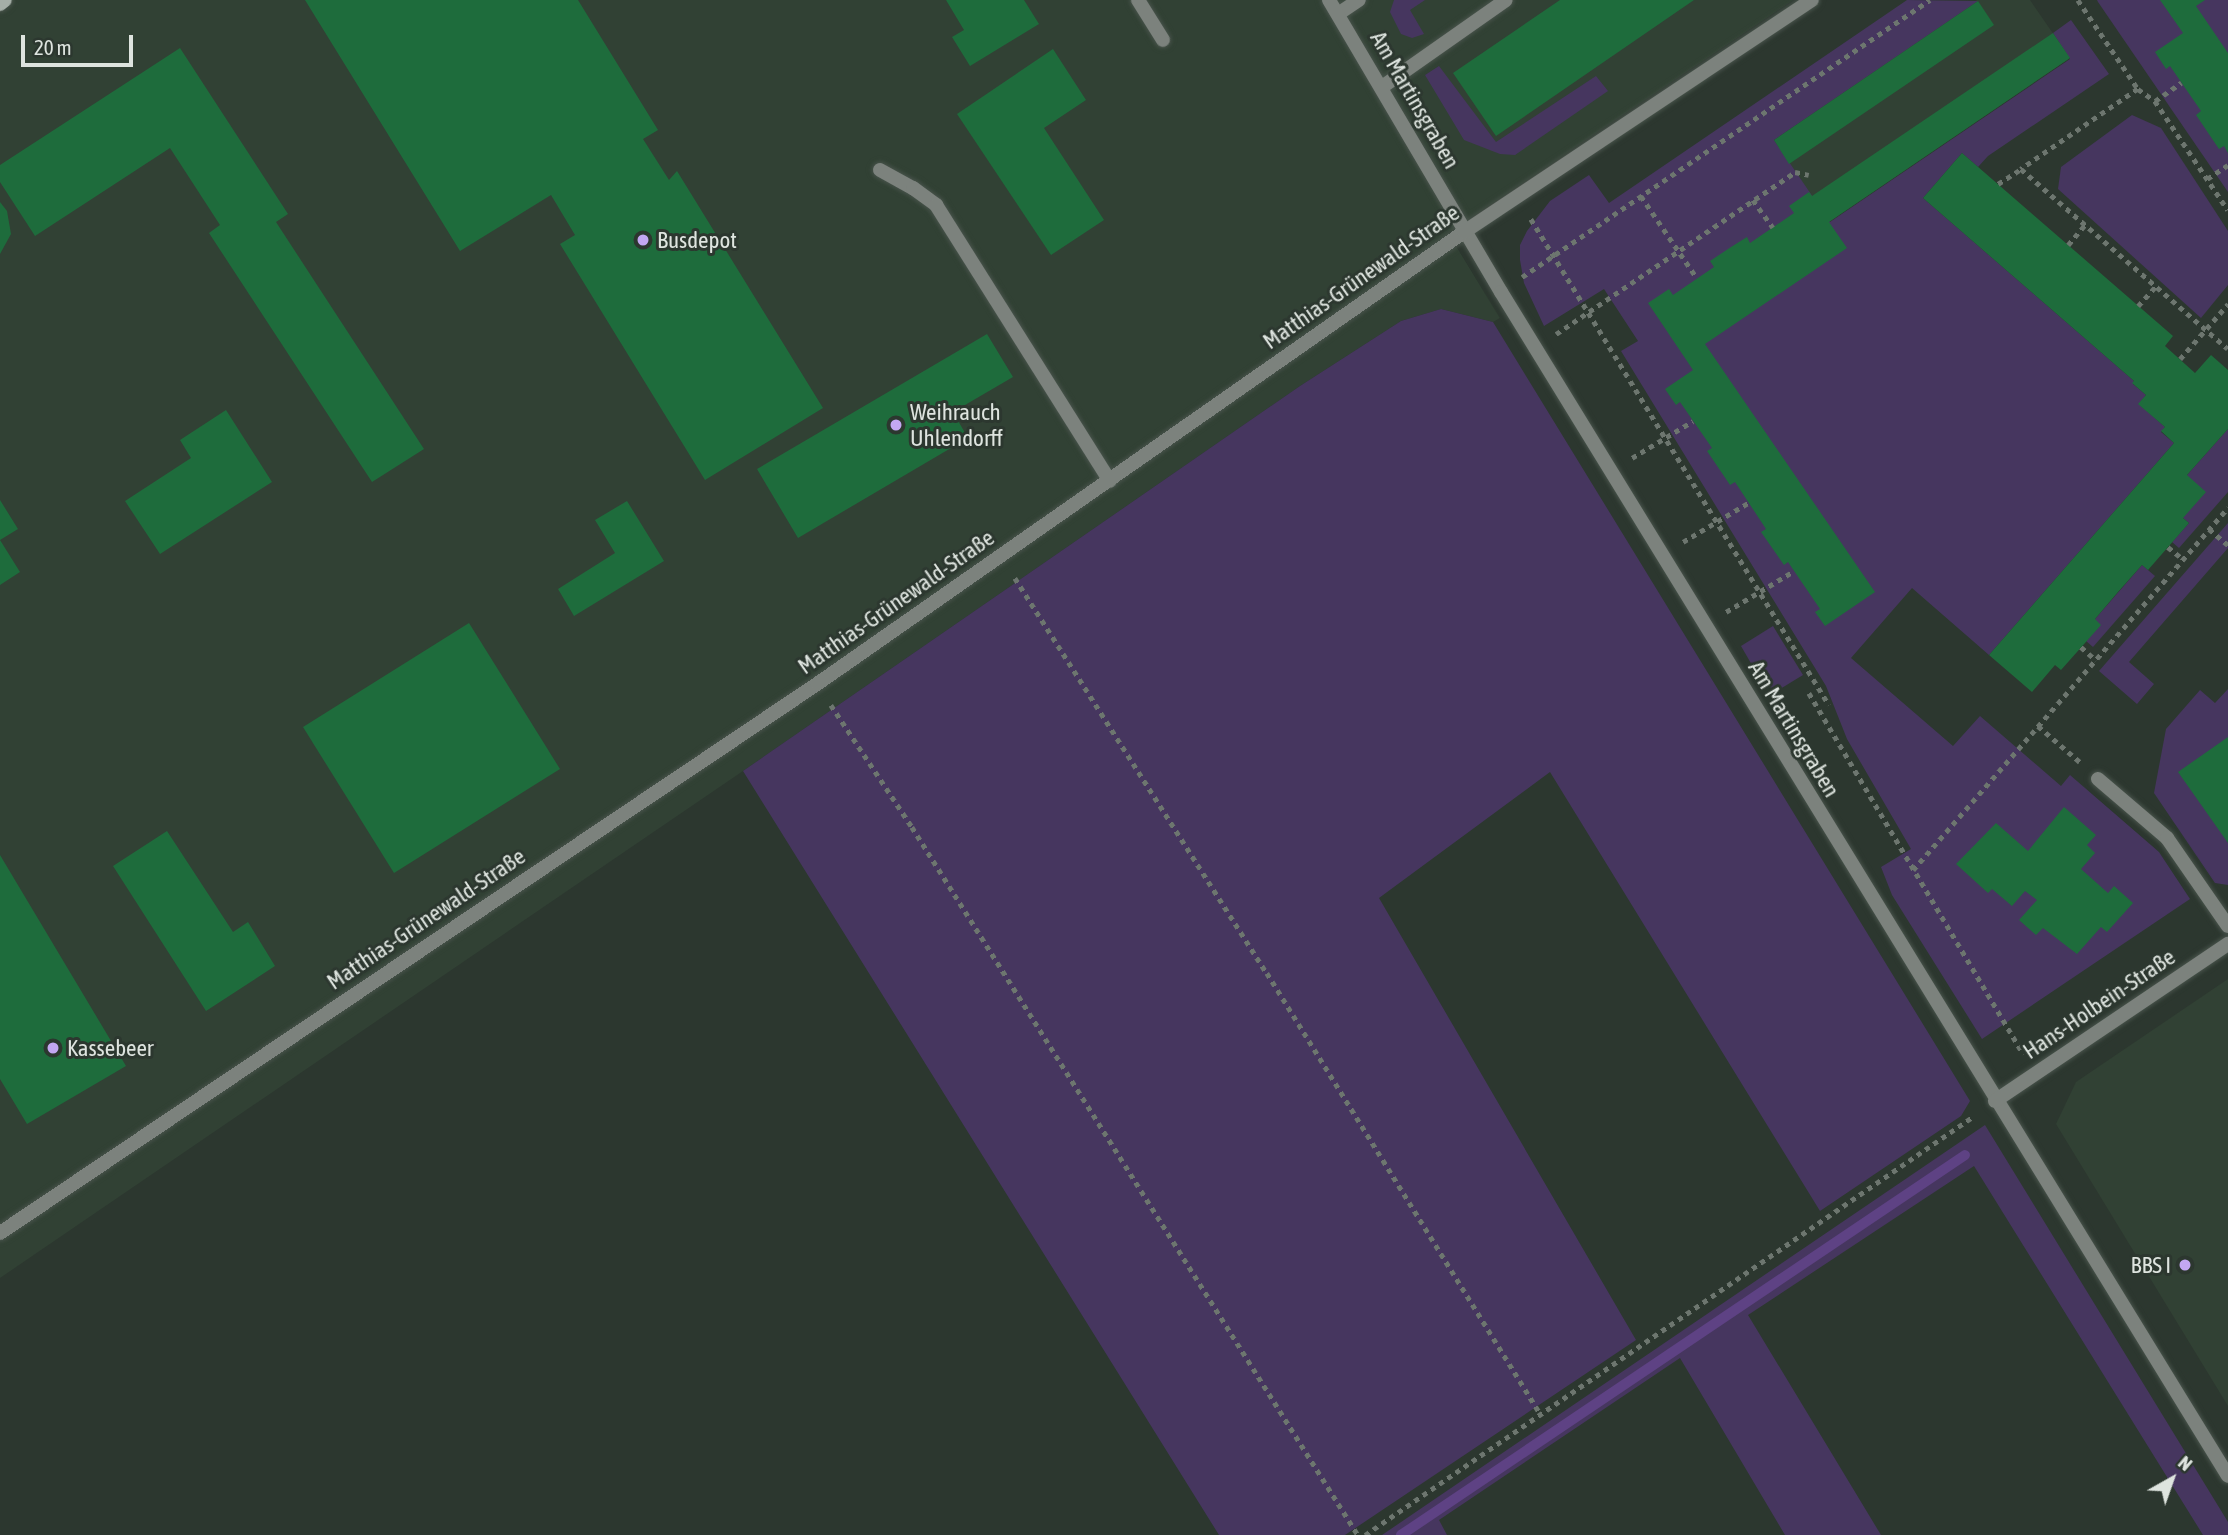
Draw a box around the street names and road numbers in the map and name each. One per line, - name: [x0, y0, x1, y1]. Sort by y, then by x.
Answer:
- street label: Am Martinsgraben: [1364, 26, 1466, 174]
- street label: Matthias-Grünewald-Straße: [1258, 199, 1464, 355]
- street label: Matthias-Grünewald-Straße: [793, 524, 999, 680]
- street label: Am Martinsgraben: [1742, 656, 1846, 802]
- street label: Matthias-Grünewald-Straße: [322, 842, 530, 996]
- street label: Hans-Holbein-Straße: [2018, 943, 2180, 1065]

